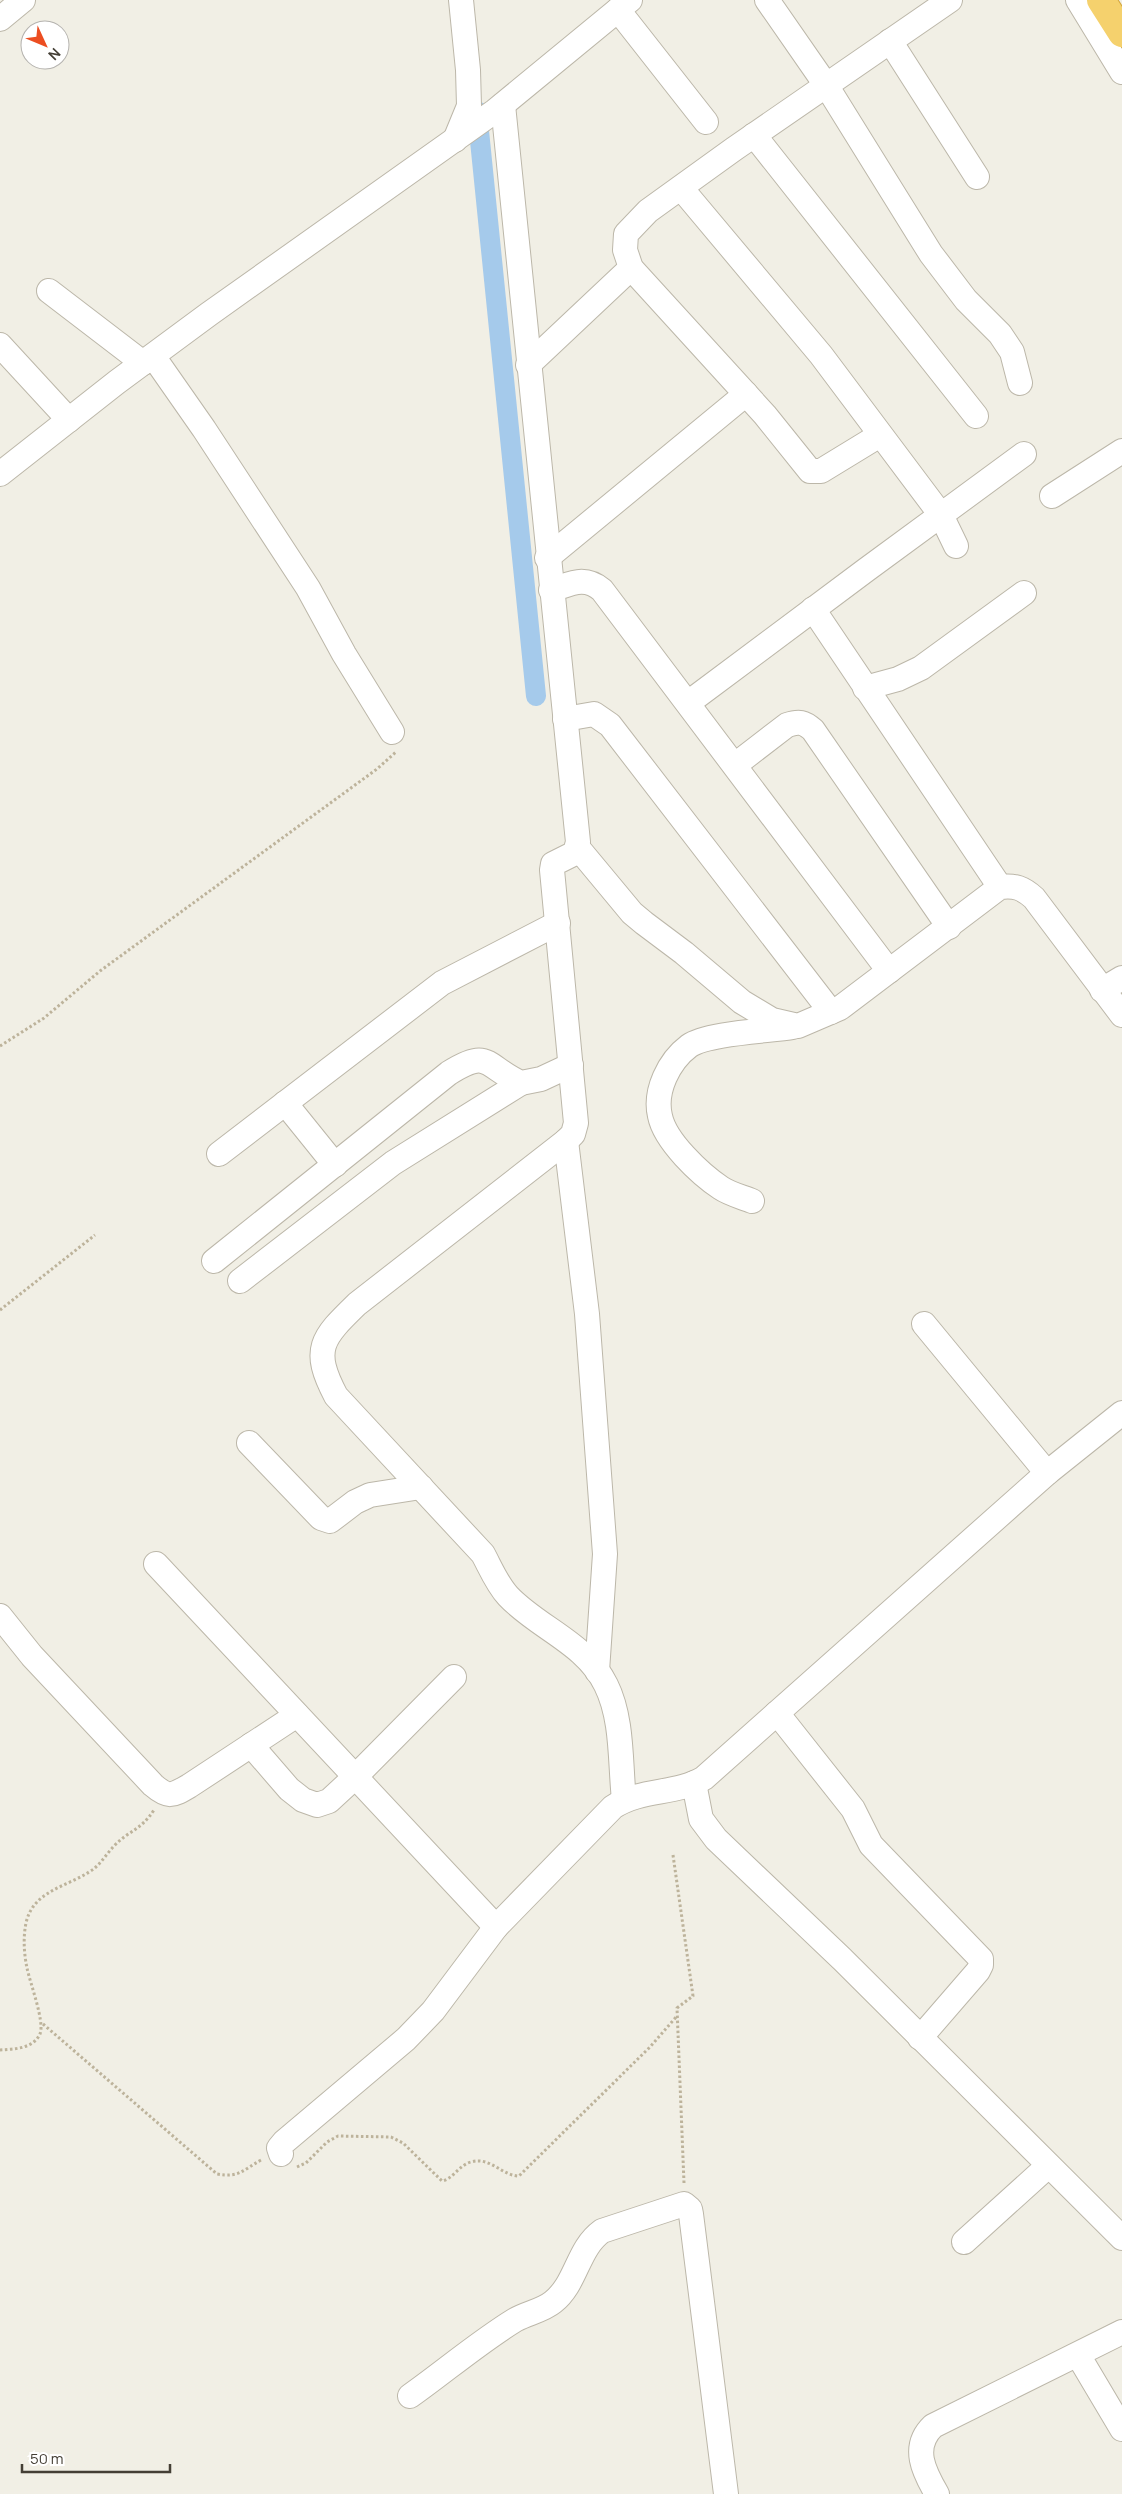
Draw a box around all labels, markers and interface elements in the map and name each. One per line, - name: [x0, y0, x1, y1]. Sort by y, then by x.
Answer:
- north arrow: [20, 20, 70, 70]
- text: N: [44, 44, 65, 65]
- scale bar: [22, 2442, 170, 2474]
- text: 50 m: [30, 2448, 64, 2469]

